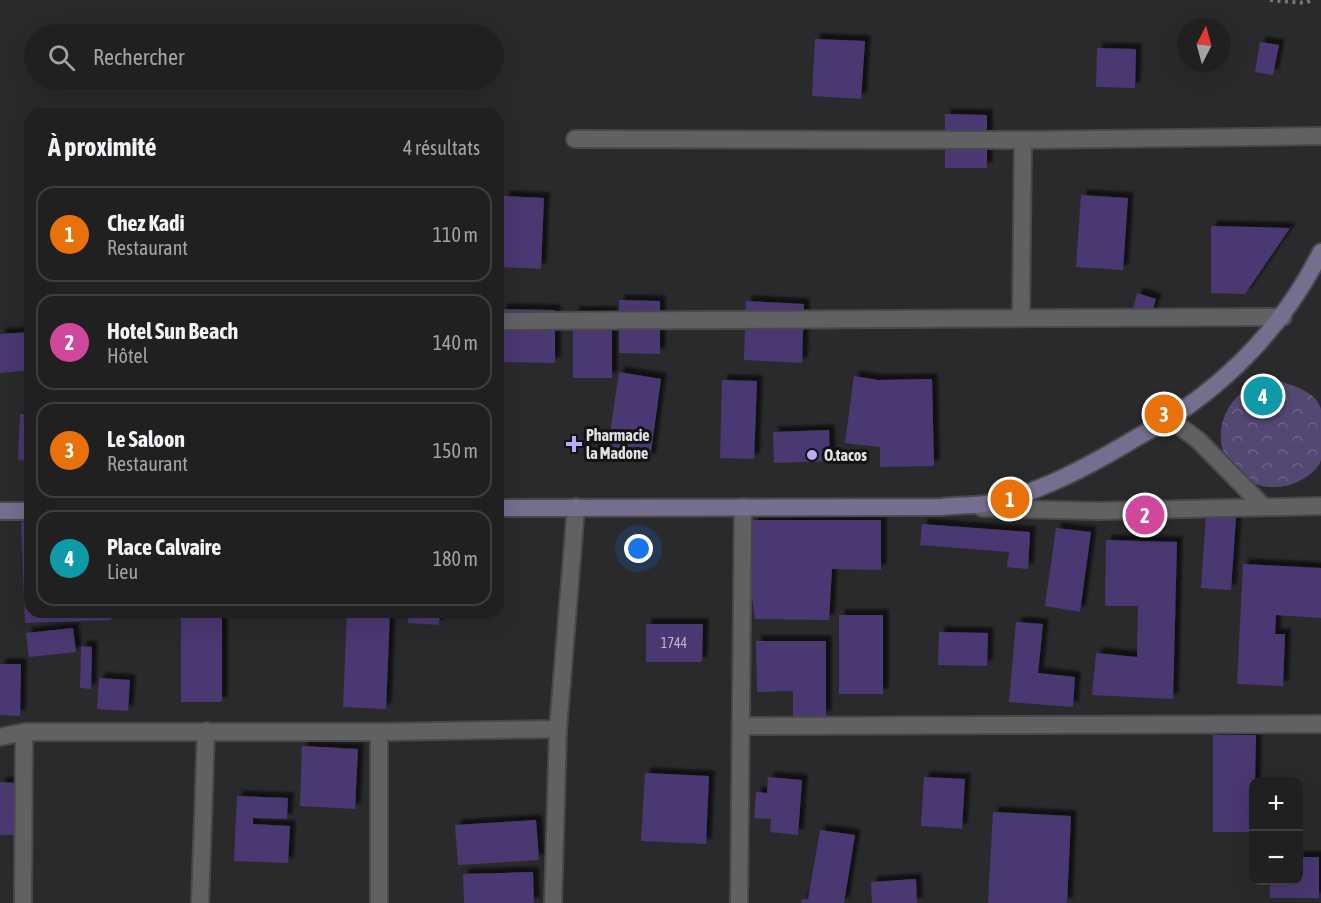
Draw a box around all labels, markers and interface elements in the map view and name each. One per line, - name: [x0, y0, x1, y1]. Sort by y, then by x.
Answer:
- north arrow: [1177, 18, 1231, 72]
- search box: [24, 24, 504, 90]
- icon: search: [45, 41, 78, 74]
- text: Rechercher: [93, 44, 184, 70]
- text: À proximité: [48, 132, 156, 162]
- text: 4 résultats: [403, 136, 480, 159]
- text: Chez Kadi: [107, 210, 185, 236]
- text: 1: [65, 223, 74, 246]
- text: 110 m: [433, 223, 478, 246]
- text: Restaurant: [107, 236, 188, 259]
- text: Hotel Sun Beach: [107, 318, 238, 344]
- text: 2: [65, 331, 74, 354]
- text: 140 m: [433, 331, 478, 354]
- text: Hôtel: [107, 344, 148, 367]
- pin: 4: [1244, 374, 1282, 418]
- pin: 3: [1144, 392, 1184, 436]
- text: Le Saloon: [107, 426, 185, 452]
- place label: Pharmacie la Madone: [586, 426, 650, 462]
- marker: Pharmacie la Madone: [567, 437, 581, 451]
- text: 3: [65, 439, 74, 462]
- text: 150 m: [433, 439, 478, 462]
- place label: O.tacos: [824, 446, 867, 464]
- marker: O.tacos: [805, 448, 819, 462]
- text: Restaurant: [107, 452, 188, 475]
- pin: 1: [990, 476, 1030, 522]
- pin: 2: [1126, 492, 1164, 538]
- text: Place Calvaire: [107, 534, 221, 560]
- your location: [624, 534, 653, 563]
- text: 4: [65, 547, 74, 570]
- text: 180 m: [433, 547, 478, 570]
- text: Lieu: [107, 560, 138, 583]
- house number: 1744: [661, 635, 688, 651]
- map controls: [1249, 777, 1303, 885]
- button: +: [1249, 777, 1303, 831]
- button: −: [1249, 831, 1303, 885]

